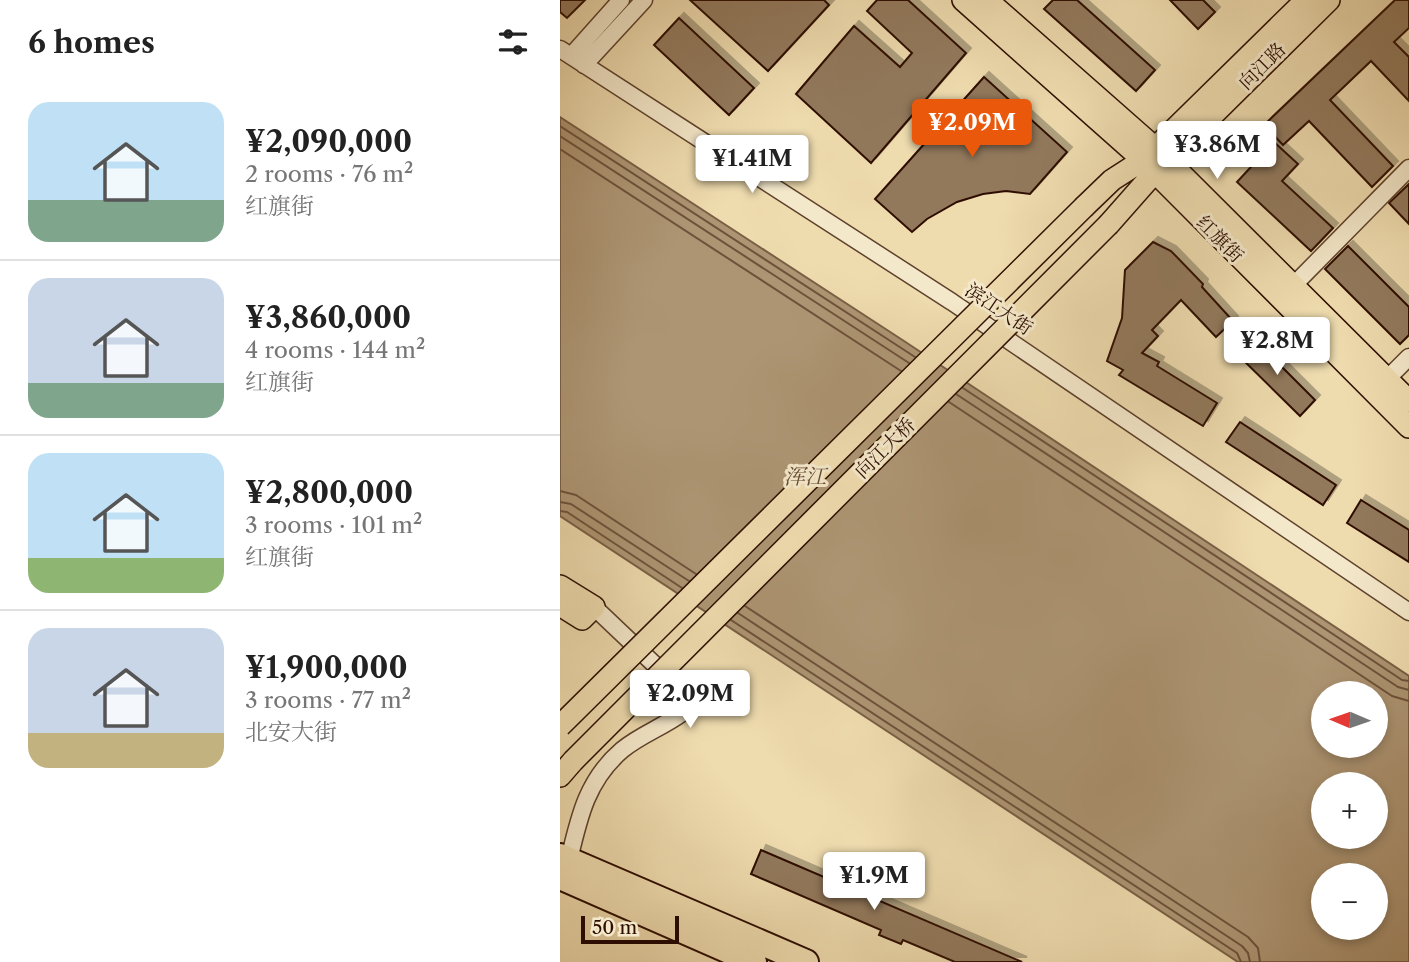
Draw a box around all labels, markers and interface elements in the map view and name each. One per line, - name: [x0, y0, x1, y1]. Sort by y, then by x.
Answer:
- icon: filters: [494, 23, 532, 61]
- text: 6 homes: [28, 24, 155, 61]
- street label: 向江路: [1234, 38, 1290, 94]
- pin: ¥2.09M: [915, 100, 1029, 159]
- text: ¥2.09M: [928, 108, 1016, 136]
- pin: ¥3.86M: [1160, 122, 1274, 181]
- text: ¥2,090,000: [245, 123, 412, 160]
- icon: home: [84, 130, 168, 214]
- text: ¥3.86M: [1173, 130, 1261, 158]
- pin: ¥1.41M: [695, 136, 809, 195]
- text: ¥1.41M: [712, 144, 792, 172]
- text: 2 rooms · 76 m²: [245, 160, 413, 188]
- text: 红旗街: [245, 192, 314, 220]
- street label: 红旗街: [1192, 211, 1248, 267]
- street label: 滨江大街: [961, 278, 1037, 340]
- text: ¥3,860,000: [245, 299, 411, 336]
- icon: home: [84, 306, 168, 390]
- pin: ¥2.8M: [1228, 318, 1326, 377]
- text: ¥2.8M: [1240, 326, 1314, 354]
- text: 4 rooms · 144 m²: [245, 336, 425, 364]
- text: 红旗街: [245, 368, 314, 396]
- street label: 向江大桥: [850, 413, 920, 483]
- water label: 浑江: [784, 464, 829, 489]
- text: ¥2,800,000: [245, 474, 413, 511]
- icon: home: [84, 481, 168, 565]
- text: 3 rooms · 101 m²: [245, 511, 422, 539]
- text: 红旗街: [245, 543, 314, 571]
- text: ¥1,900,000: [245, 649, 408, 686]
- icon: home: [84, 656, 168, 740]
- pin: ¥2.09M: [633, 670, 747, 730]
- text: ¥2.09M: [646, 679, 734, 707]
- north arrow: [1311, 681, 1388, 758]
- map controls: [1311, 681, 1388, 940]
- text: 3 rooms · 77 m²: [245, 686, 411, 714]
- text: 北安大街: [245, 718, 337, 746]
- button: +: [1311, 772, 1388, 849]
- pin: ¥1.9M: [825, 852, 923, 912]
- text: ¥1.9M: [839, 861, 909, 889]
- button: −: [1311, 863, 1388, 940]
- scale bar: [581, 913, 679, 945]
- text: 50 m: [592, 916, 637, 939]

